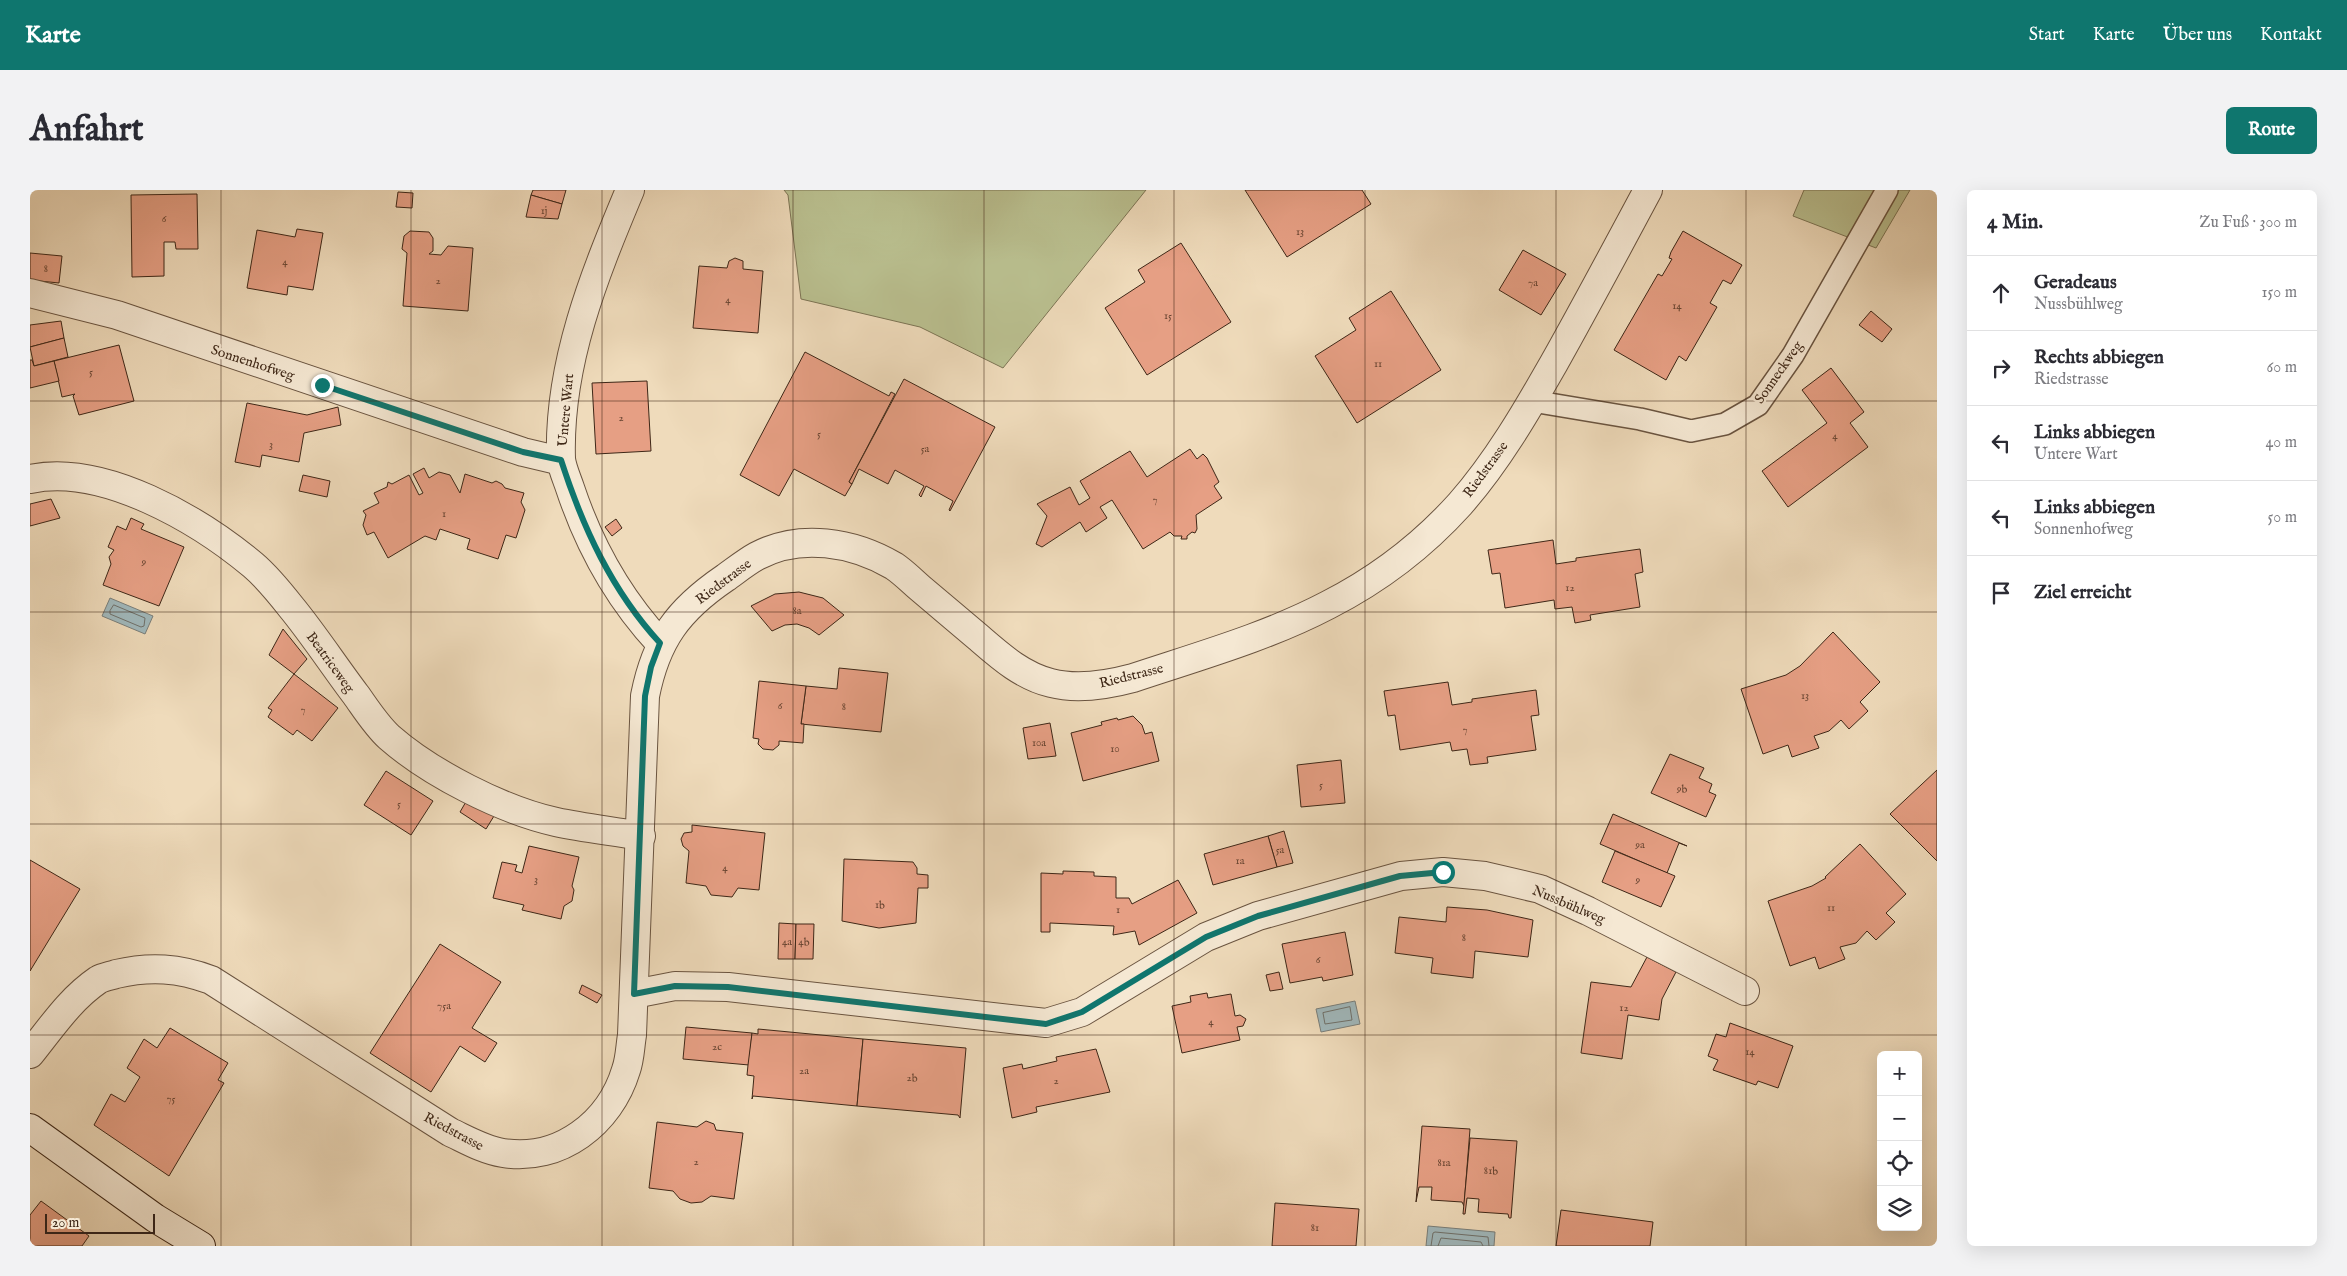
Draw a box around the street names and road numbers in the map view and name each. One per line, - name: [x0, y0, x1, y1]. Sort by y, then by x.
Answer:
- street label: Sonneckweg: [1751, 337, 1807, 407]
- street label: Sonnenhofweg: [209, 341, 297, 385]
- street label: Untere Wart: [554, 373, 578, 447]
- street label: Riedstrasse: [1459, 437, 1513, 501]
- street label: Riedstrasse: [692, 555, 756, 609]
- street label: Beatriceweg: [302, 629, 359, 697]
- street label: Riedstrasse: [1097, 659, 1166, 693]
- street label: Nussbühlweg: [1529, 881, 1608, 929]
- street label: Riedstrasse: [420, 1109, 487, 1155]

